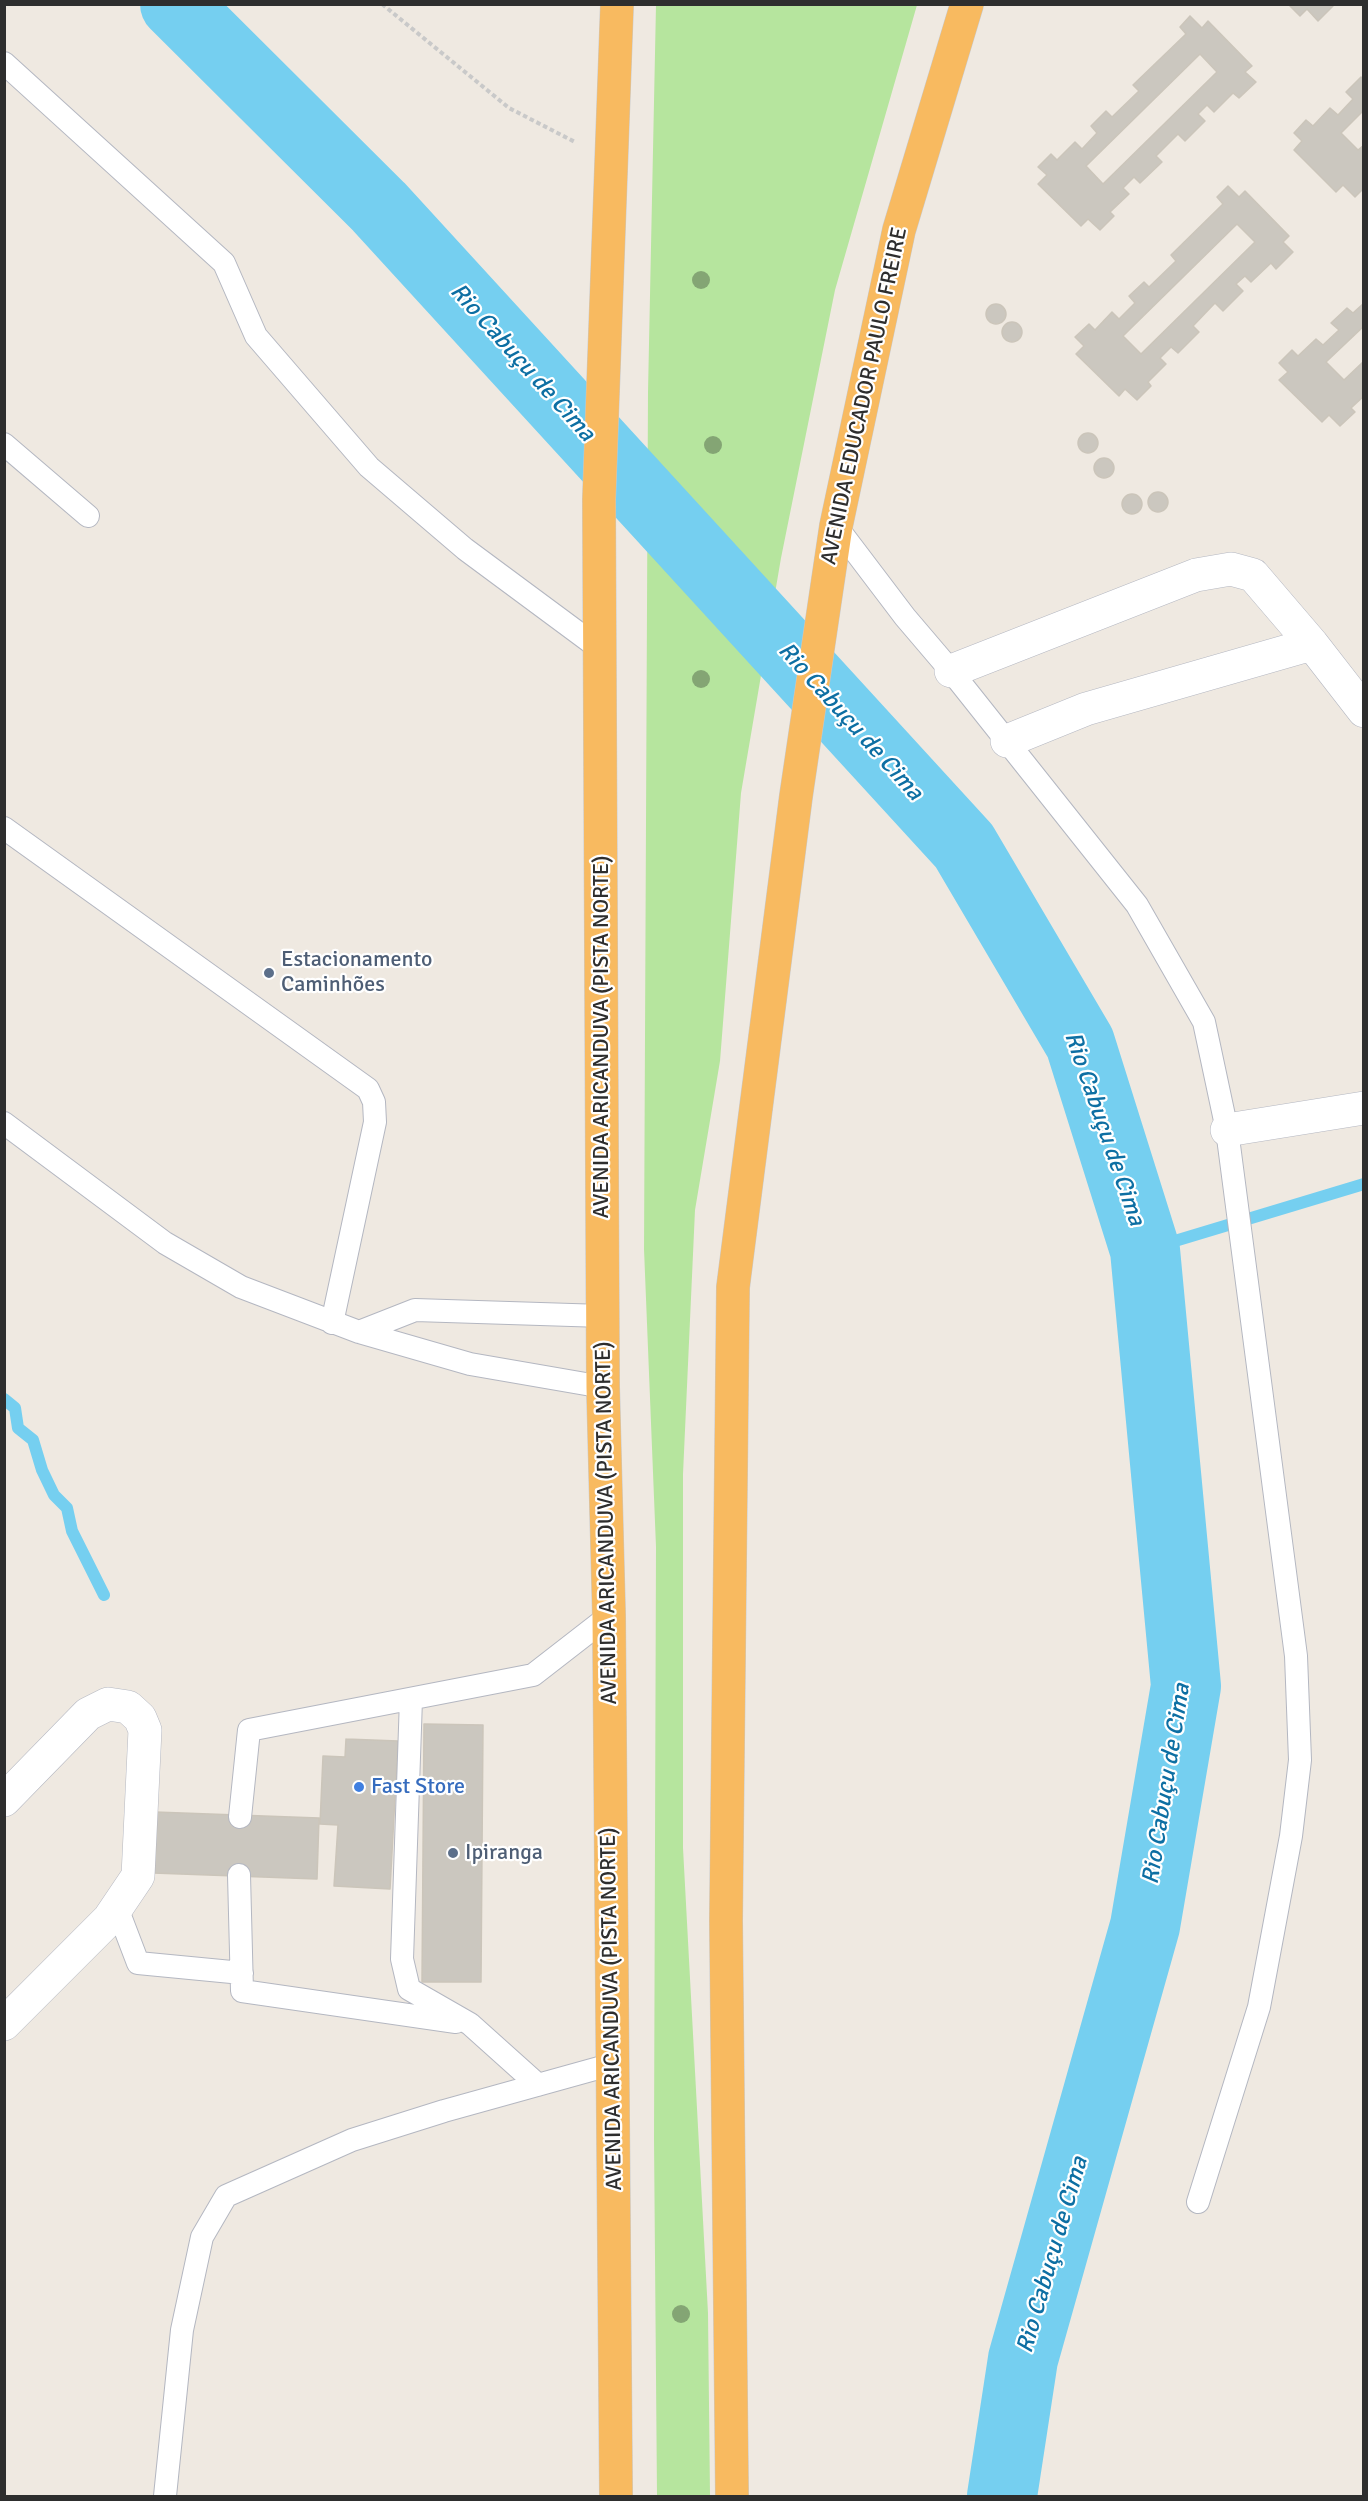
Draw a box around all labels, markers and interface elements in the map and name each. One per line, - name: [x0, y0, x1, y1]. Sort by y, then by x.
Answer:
- street label: AVENIDA EDUCADOR PAULO FREIRE: [816, 225, 914, 567]
- water label: Rio Cabuçu de Cima: [443, 278, 601, 448]
- water label: Rio Cabuçu de Cima: [771, 637, 929, 807]
- street label: AVENIDA ARICANDUVA (PISTA NORTE): [589, 855, 615, 1219]
- place label: Estacionamento Caminhões: [281, 947, 432, 998]
- marker: Estacionamento Caminhões: [262, 966, 276, 980]
- water label: Rio Cabuçu de Cima: [1057, 1028, 1151, 1230]
- street label: AVENIDA ARICANDUVA (PISTA NORTE): [591, 1341, 623, 1705]
- water label: Rio Cabuçu de Cima: [1137, 1682, 1197, 1886]
- place label: Fast Store: [371, 1774, 465, 1800]
- marker: Fast Store: [352, 1780, 366, 1794]
- street label: AVENIDA ARICANDUVA (PISTA NORTE): [596, 1827, 628, 2191]
- place label: Ipiranga: [465, 1840, 543, 1866]
- marker: Ipiranga: [446, 1846, 460, 1860]
- water label: Rio Cabuçu de Cima: [1011, 2154, 1095, 2356]

